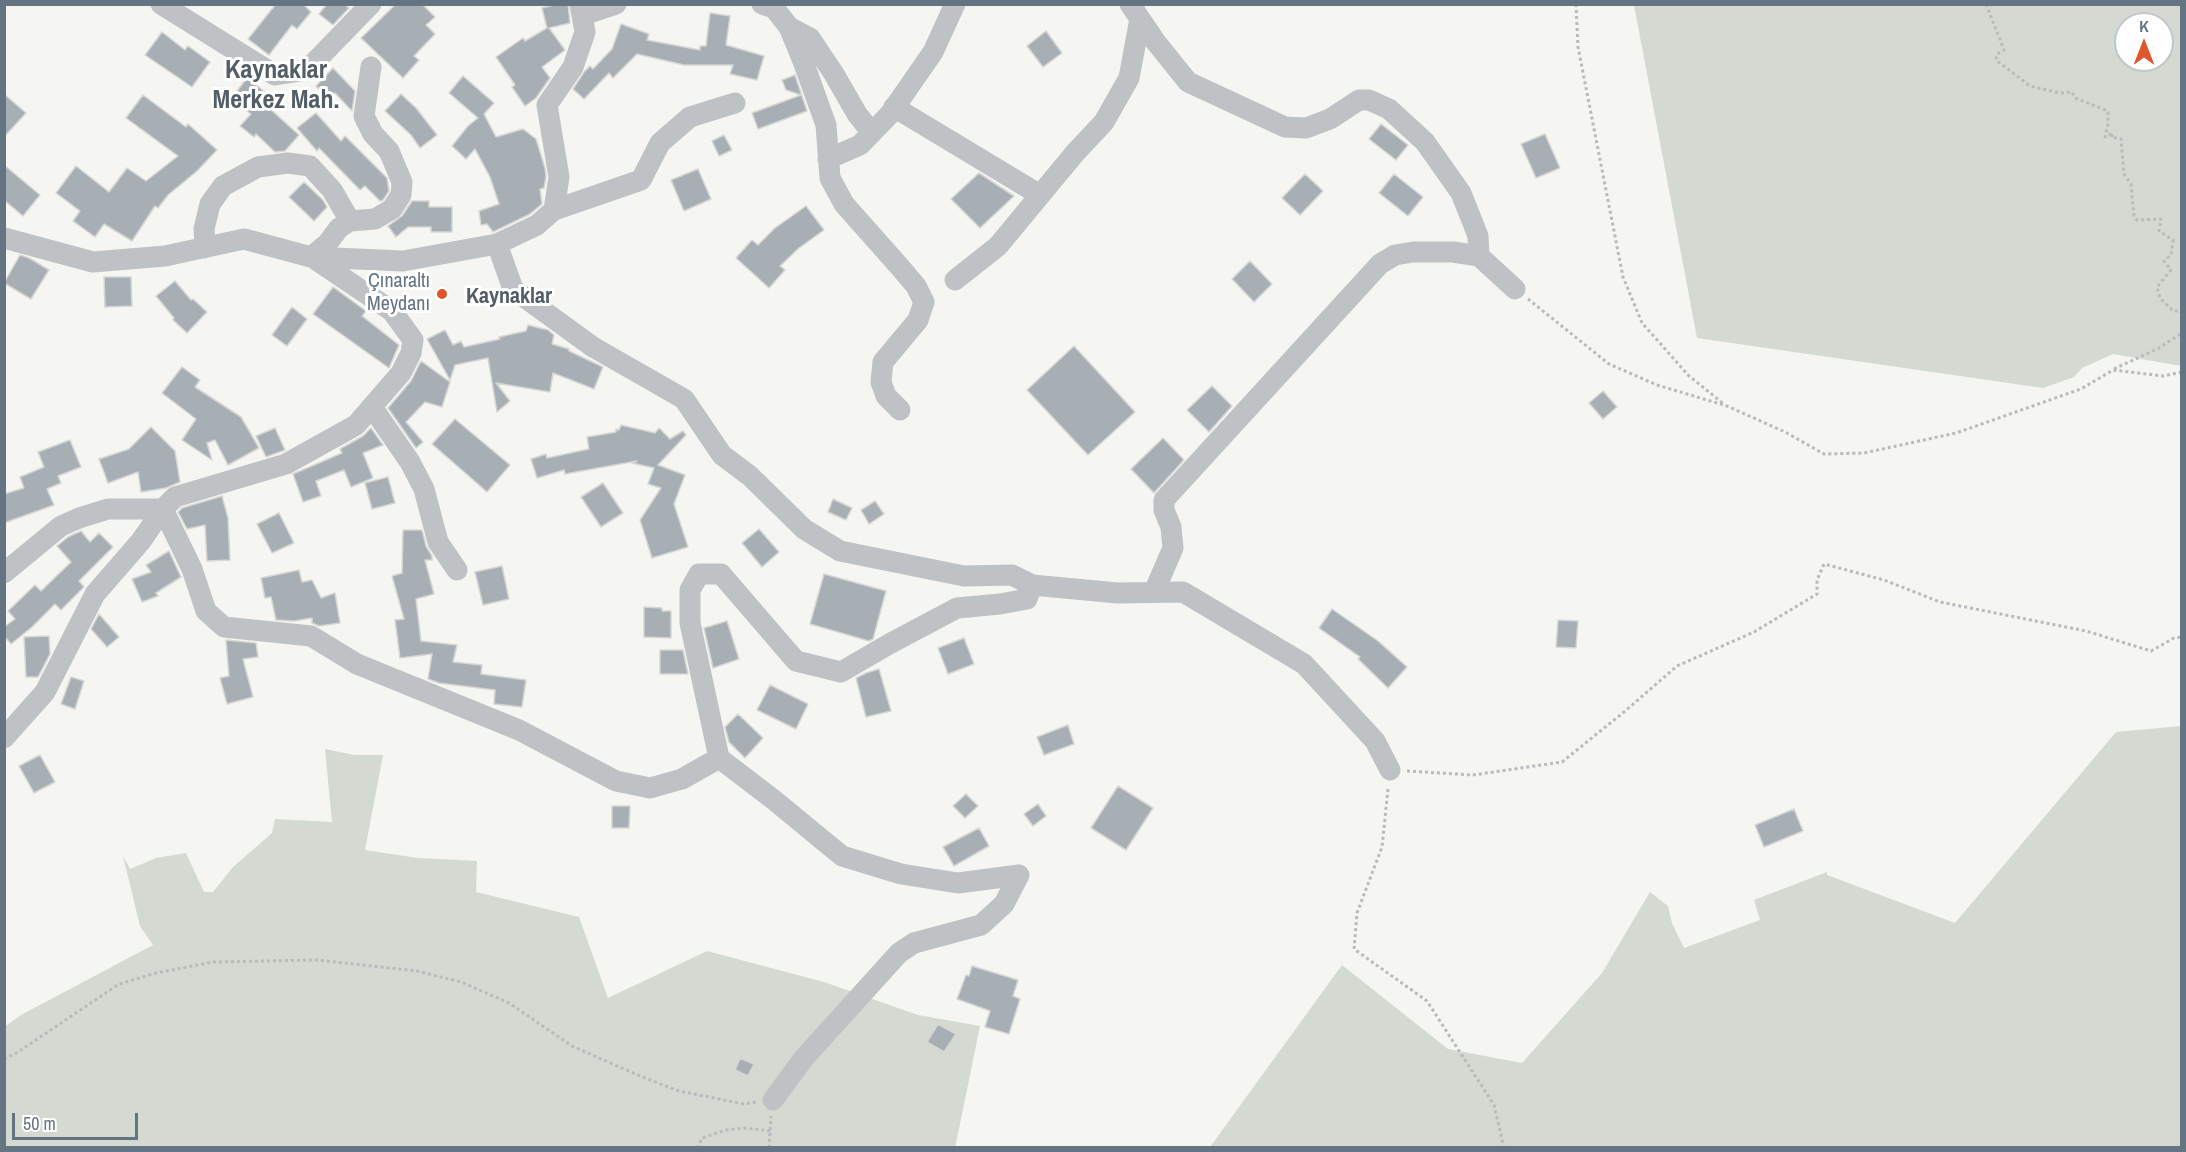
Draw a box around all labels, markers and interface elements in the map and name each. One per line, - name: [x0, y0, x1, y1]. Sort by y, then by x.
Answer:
- north arrow: [2114, 12, 2174, 72]
- text: K: [2139, 15, 2149, 37]
- district label: Kaynaklar Merkez Mah.: [213, 55, 339, 116]
- place label: Çınaraltı Meydanı: [367, 270, 430, 317]
- district label: Kaynaklar: [466, 284, 552, 310]
- marker: Çınaraltı Meydanı: [435, 287, 449, 301]
- scale bar: [15, 1101, 141, 1139]
- text: 50 m: [23, 1111, 56, 1136]

